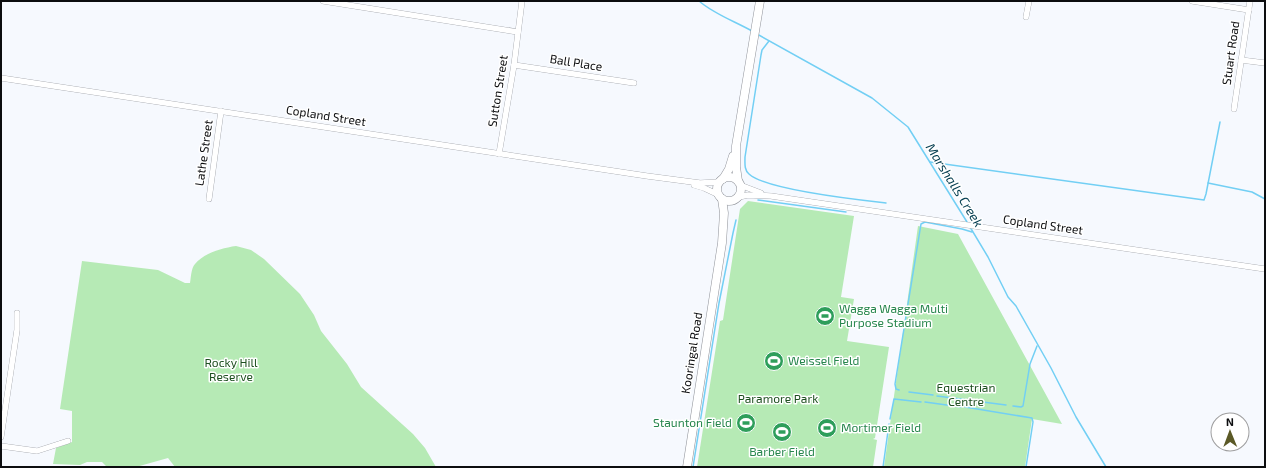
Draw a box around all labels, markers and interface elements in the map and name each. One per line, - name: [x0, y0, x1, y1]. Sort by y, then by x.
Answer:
- street label: Stuart Road: [1219, 20, 1241, 86]
- street label: Ball Place: [549, 51, 603, 73]
- street label: Sutton Street: [484, 54, 510, 128]
- street label: Copland Street: [285, 102, 367, 128]
- street label: Lathe Street: [191, 118, 215, 187]
- water label: Marshalls Creek: [923, 140, 987, 230]
- street label: Copland Street: [1002, 211, 1084, 237]
- place label: Wagga Wagga Multi Purpose Stadium: [839, 301, 948, 329]
- sports icon: Wagga Wagga Multi Purpose Stadium: [814, 305, 836, 327]
- street label: Kooringal Road: [678, 311, 704, 395]
- sports icon: Weissel Field: [763, 350, 785, 372]
- place label: Weissel Field: [788, 353, 860, 367]
- park label: Rocky Hill Reserve: [204, 355, 258, 383]
- park label: Equestrian Centre: [937, 380, 995, 408]
- park label: Paramore Park: [738, 391, 818, 405]
- sports icon: Staunton Field: [735, 412, 757, 434]
- north arrow: [1210, 412, 1250, 452]
- place label: Staunton Field: [653, 415, 732, 429]
- text: N: [1226, 415, 1234, 428]
- sports icon: Mortimer Field: [816, 417, 838, 439]
- place label: Mortimer Field: [841, 420, 921, 434]
- sports icon: Barber Field: [771, 421, 793, 443]
- place label: Barber Field: [749, 444, 815, 458]

